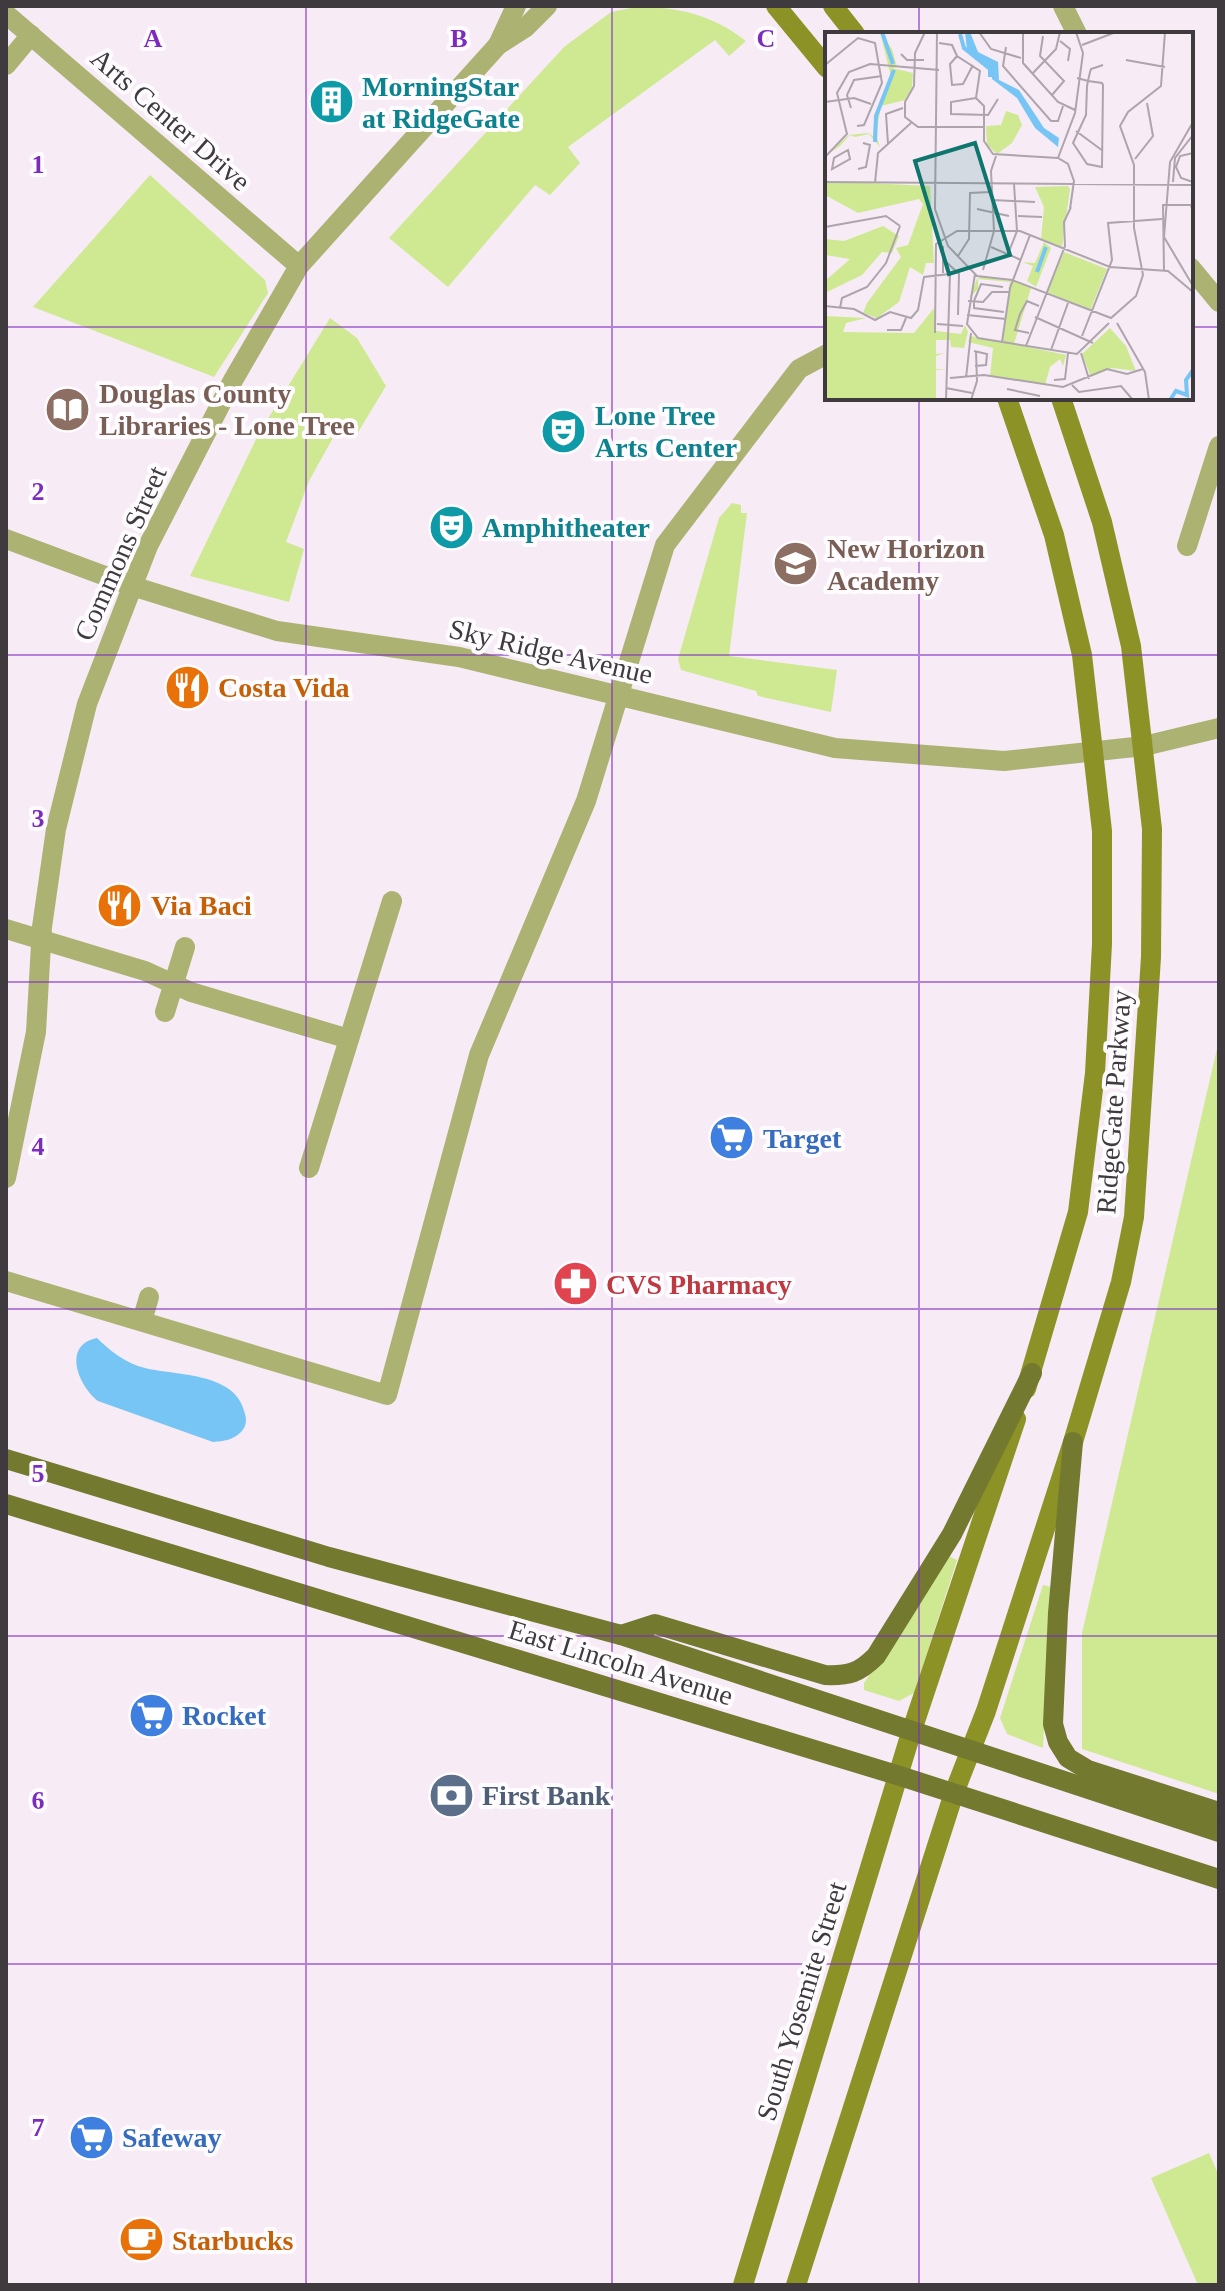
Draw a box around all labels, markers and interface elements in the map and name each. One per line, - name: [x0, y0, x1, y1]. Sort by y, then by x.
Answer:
- text: A: [144, 24, 163, 53]
- text: B: [450, 24, 468, 53]
- text: C: [757, 24, 775, 53]
- inset map: [825, 32, 1193, 400]
- street label: Arts Center Drive: [85, 42, 257, 197]
- place label: MorningStar at RidgeGate: [362, 71, 520, 134]
- building icon: MorningStar at RidgeGate: [307, 78, 355, 126]
- text: 1: [32, 150, 45, 179]
- place label: Douglas County Libraries - Lone Tree: [99, 378, 355, 441]
- library icon: Douglas County Libraries - Lone Tree: [44, 385, 92, 433]
- place label: Lone Tree Arts Center: [595, 400, 737, 463]
- theatre icon: Lone Tree Arts Center: [540, 407, 588, 455]
- street label: Commons Street: [68, 461, 173, 645]
- text: 2: [32, 477, 45, 506]
- theatre icon: Amphitheater: [427, 503, 475, 551]
- place label: Amphitheater: [482, 512, 650, 543]
- place label: New Horizon Academy: [827, 533, 985, 596]
- school or university icon: New Horizon Academy: [772, 540, 820, 588]
- street label: Sky Ridge Avenue: [446, 613, 656, 690]
- restaurant icon: Costa Vida: [163, 663, 211, 711]
- place label: Costa Vida: [218, 672, 349, 703]
- text: 3: [32, 804, 45, 833]
- restaurant icon: Via Baci: [96, 881, 144, 929]
- place label: Via Baci: [151, 890, 252, 921]
- street label: RidgeGate Parkway: [1090, 989, 1137, 1215]
- supermarket icon: Target: [708, 1114, 756, 1162]
- place label: Target: [763, 1123, 842, 1154]
- text: 4: [32, 1132, 45, 1161]
- pharmacy icon: CVS Pharmacy: [551, 1260, 599, 1308]
- place label: CVS Pharmacy: [606, 1269, 792, 1300]
- text: 5: [32, 1459, 45, 1488]
- street label: East Lincoln Avenue: [505, 1614, 737, 1711]
- supermarket icon: Rocket: [127, 1691, 175, 1739]
- place label: Rocket: [182, 1700, 267, 1731]
- bank icon: First Bank: [427, 1771, 475, 1819]
- place label: First Bank: [482, 1780, 611, 1811]
- text: 6: [32, 1786, 45, 1815]
- street label: South Yosemite Street: [750, 1878, 853, 2124]
- text: 7: [32, 2113, 45, 2142]
- supermarket icon: Safeway: [67, 2113, 115, 2161]
- place label: Safeway: [122, 2122, 222, 2153]
- cafe icon: Starbucks: [117, 2216, 165, 2264]
- place label: Starbucks: [172, 2225, 293, 2256]

